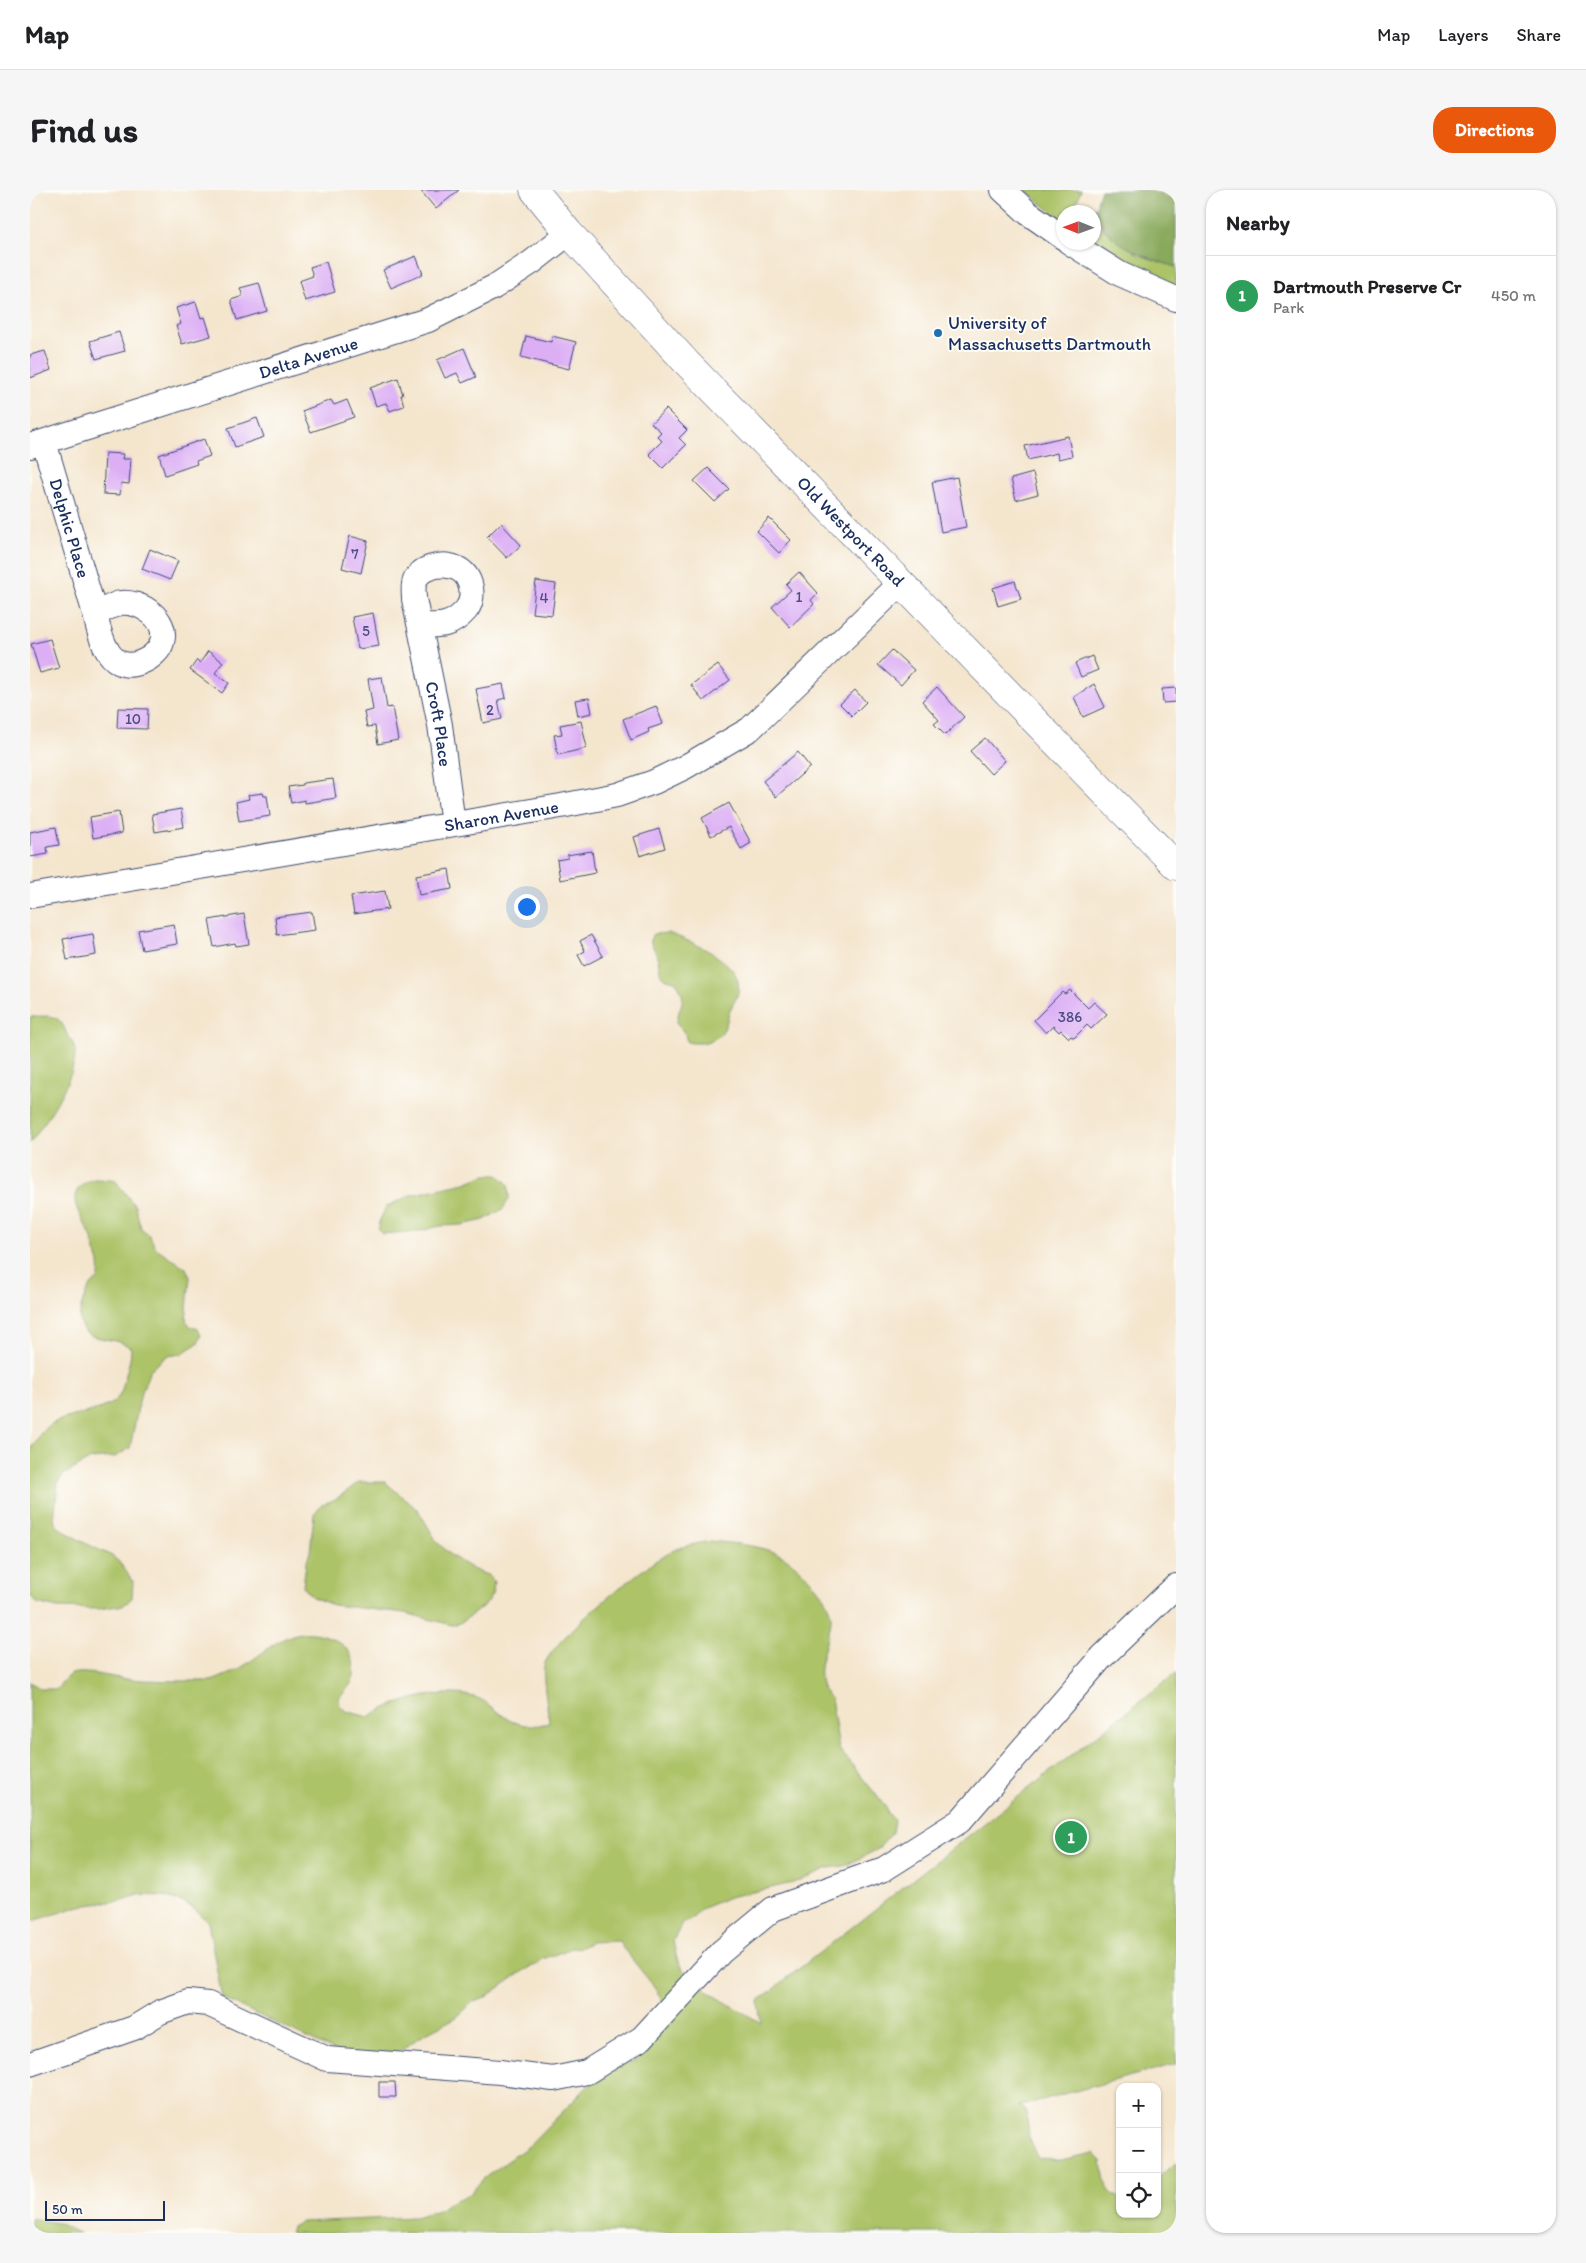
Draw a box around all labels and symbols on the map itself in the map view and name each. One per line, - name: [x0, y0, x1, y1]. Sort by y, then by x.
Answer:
- north arrow: [1056, 205, 1101, 250]
- place label: University of Massachusetts Dartmouth: [948, 312, 1151, 355]
- marker: University of Massachusetts Dartmouth: [932, 327, 944, 339]
- street label: Delta Avenue: [256, 332, 361, 384]
- street label: Old Westport Road: [792, 472, 910, 591]
- street label: Delphic Place: [44, 476, 95, 581]
- house number: 7: [351, 545, 359, 563]
- house number: 1: [796, 588, 803, 606]
- house number: 4: [539, 589, 549, 607]
- house number: 5: [362, 622, 370, 640]
- street label: Croft Place: [420, 679, 456, 768]
- house number: 2: [486, 701, 494, 719]
- house number: 10: [125, 710, 141, 728]
- street label: Sharon Avenue: [442, 796, 560, 837]
- your location: [514, 894, 540, 920]
- house number: 386: [1058, 1008, 1082, 1026]
- pin: 1: [1055, 1818, 1087, 1856]
- scale bar: [45, 2198, 165, 2221]

